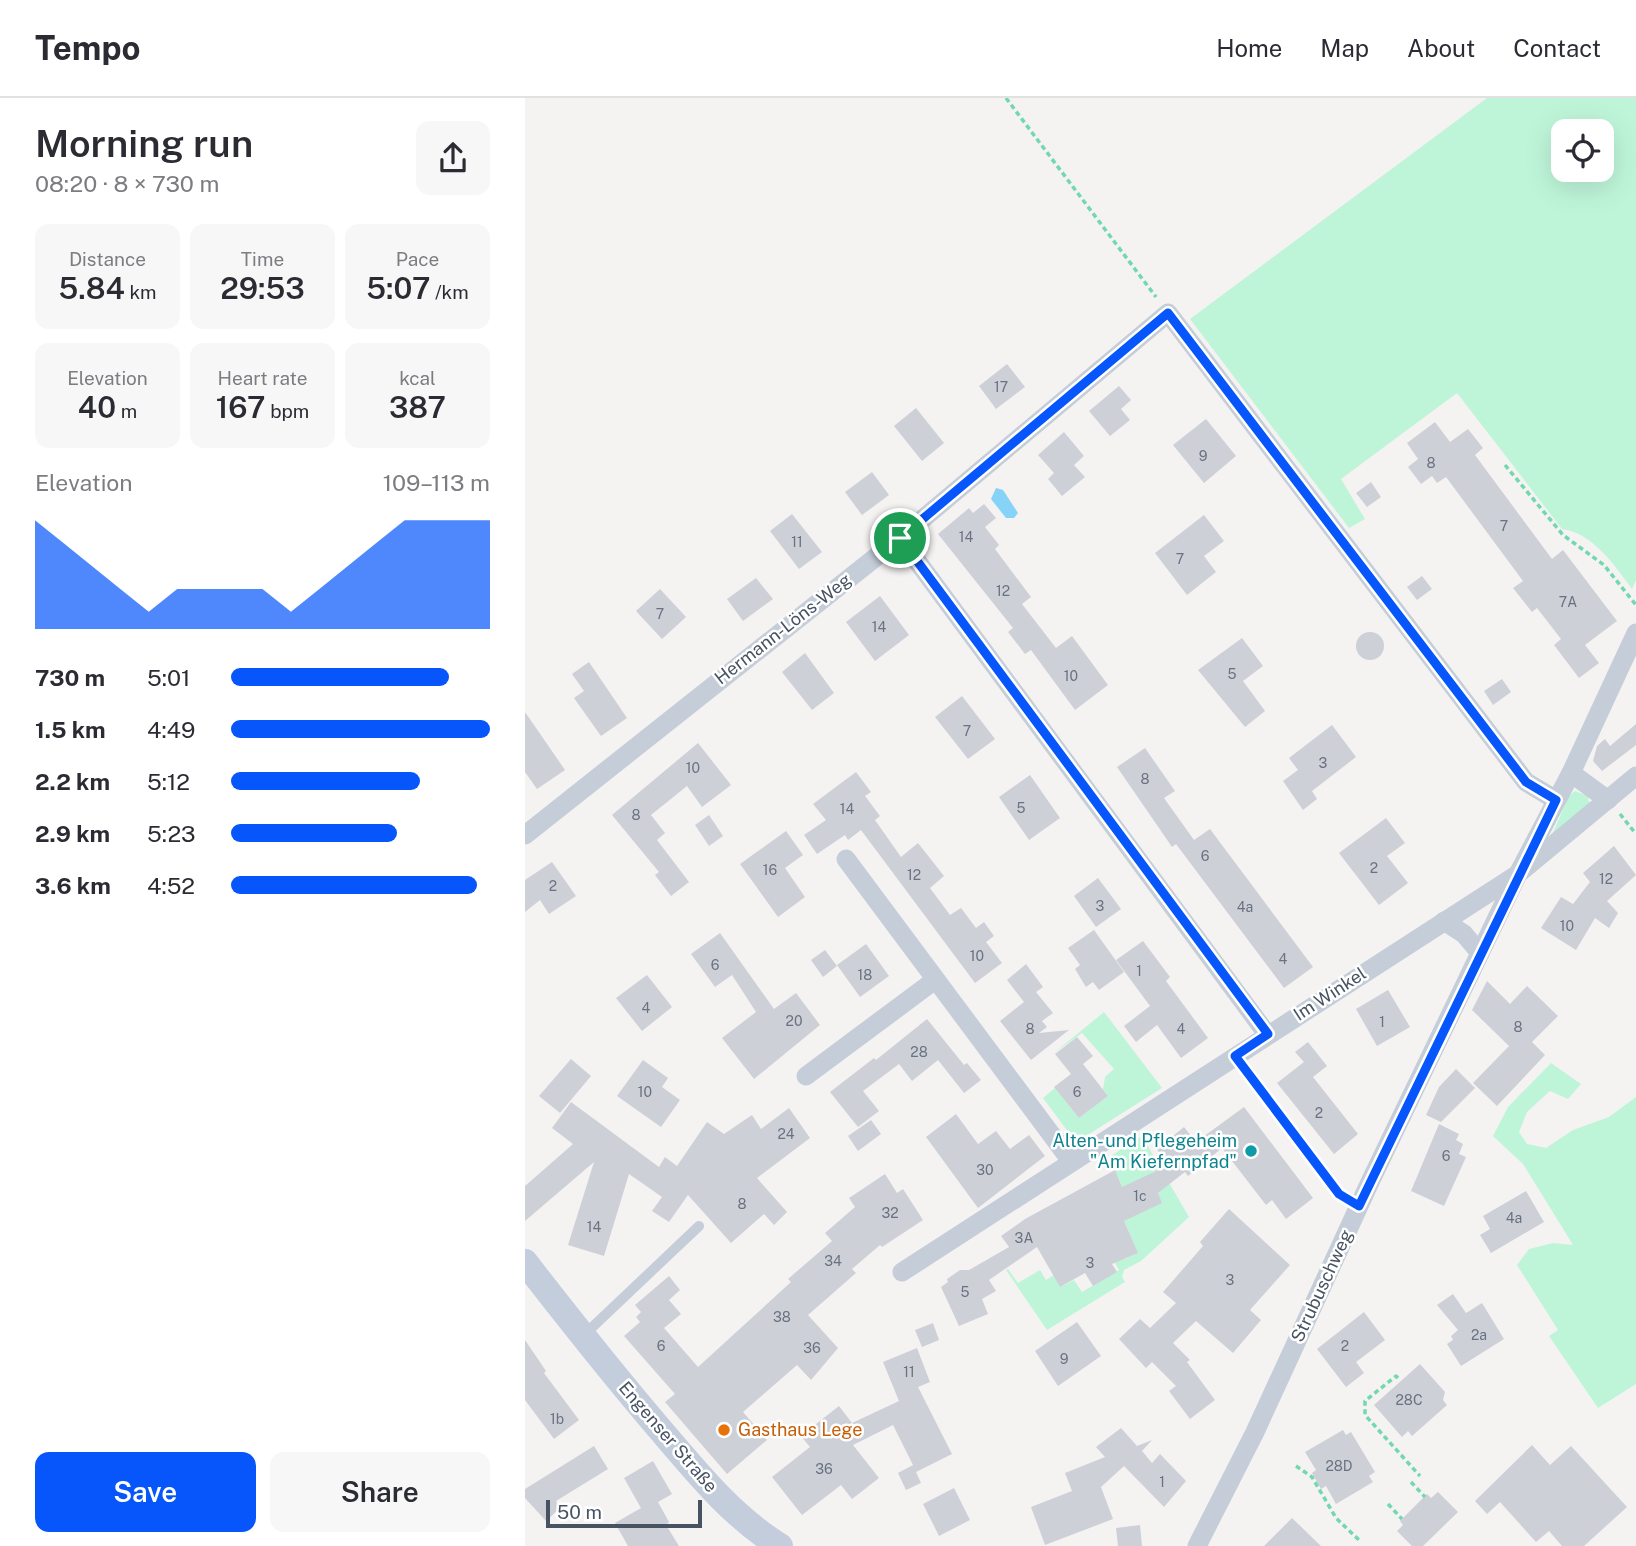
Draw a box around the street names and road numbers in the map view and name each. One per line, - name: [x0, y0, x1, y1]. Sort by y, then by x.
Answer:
- street label: Hermann-Löns-Weg: [710, 569, 855, 688]
- street label: Im Winkel: [1290, 962, 1370, 1025]
- street label: Strubuschweg: [1286, 1226, 1357, 1345]
- street label: Engenser Straße: [615, 1377, 722, 1496]

